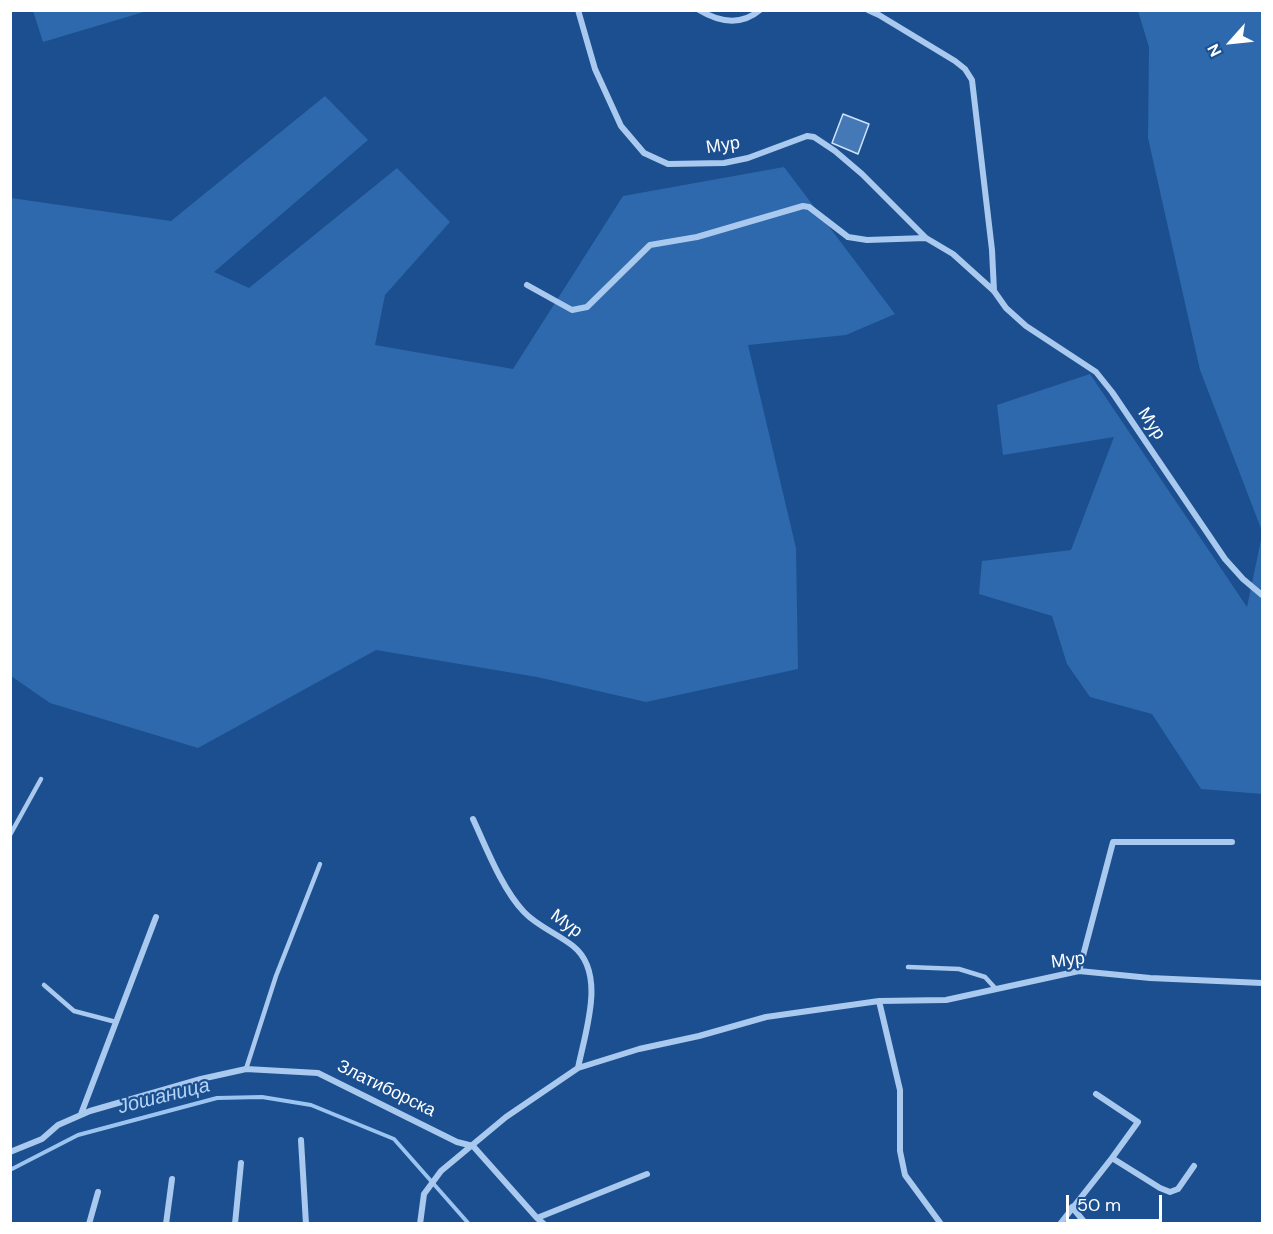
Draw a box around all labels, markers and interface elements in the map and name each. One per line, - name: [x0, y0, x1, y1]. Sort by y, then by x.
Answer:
- north arrow: [1201, 12, 1261, 72]
- text: N: [1203, 40, 1227, 60]
- street label: Мур: [705, 133, 741, 159]
- street label: Мур: [1133, 404, 1169, 444]
- street label: Мур: [546, 905, 586, 943]
- street label: Мур: [1050, 948, 1086, 974]
- street label: Златиборска: [333, 1056, 439, 1122]
- water label: Јошаница: [116, 1074, 212, 1120]
- scale bar: [1069, 1183, 1165, 1221]
- text: 50 m: [1077, 1193, 1121, 1217]

